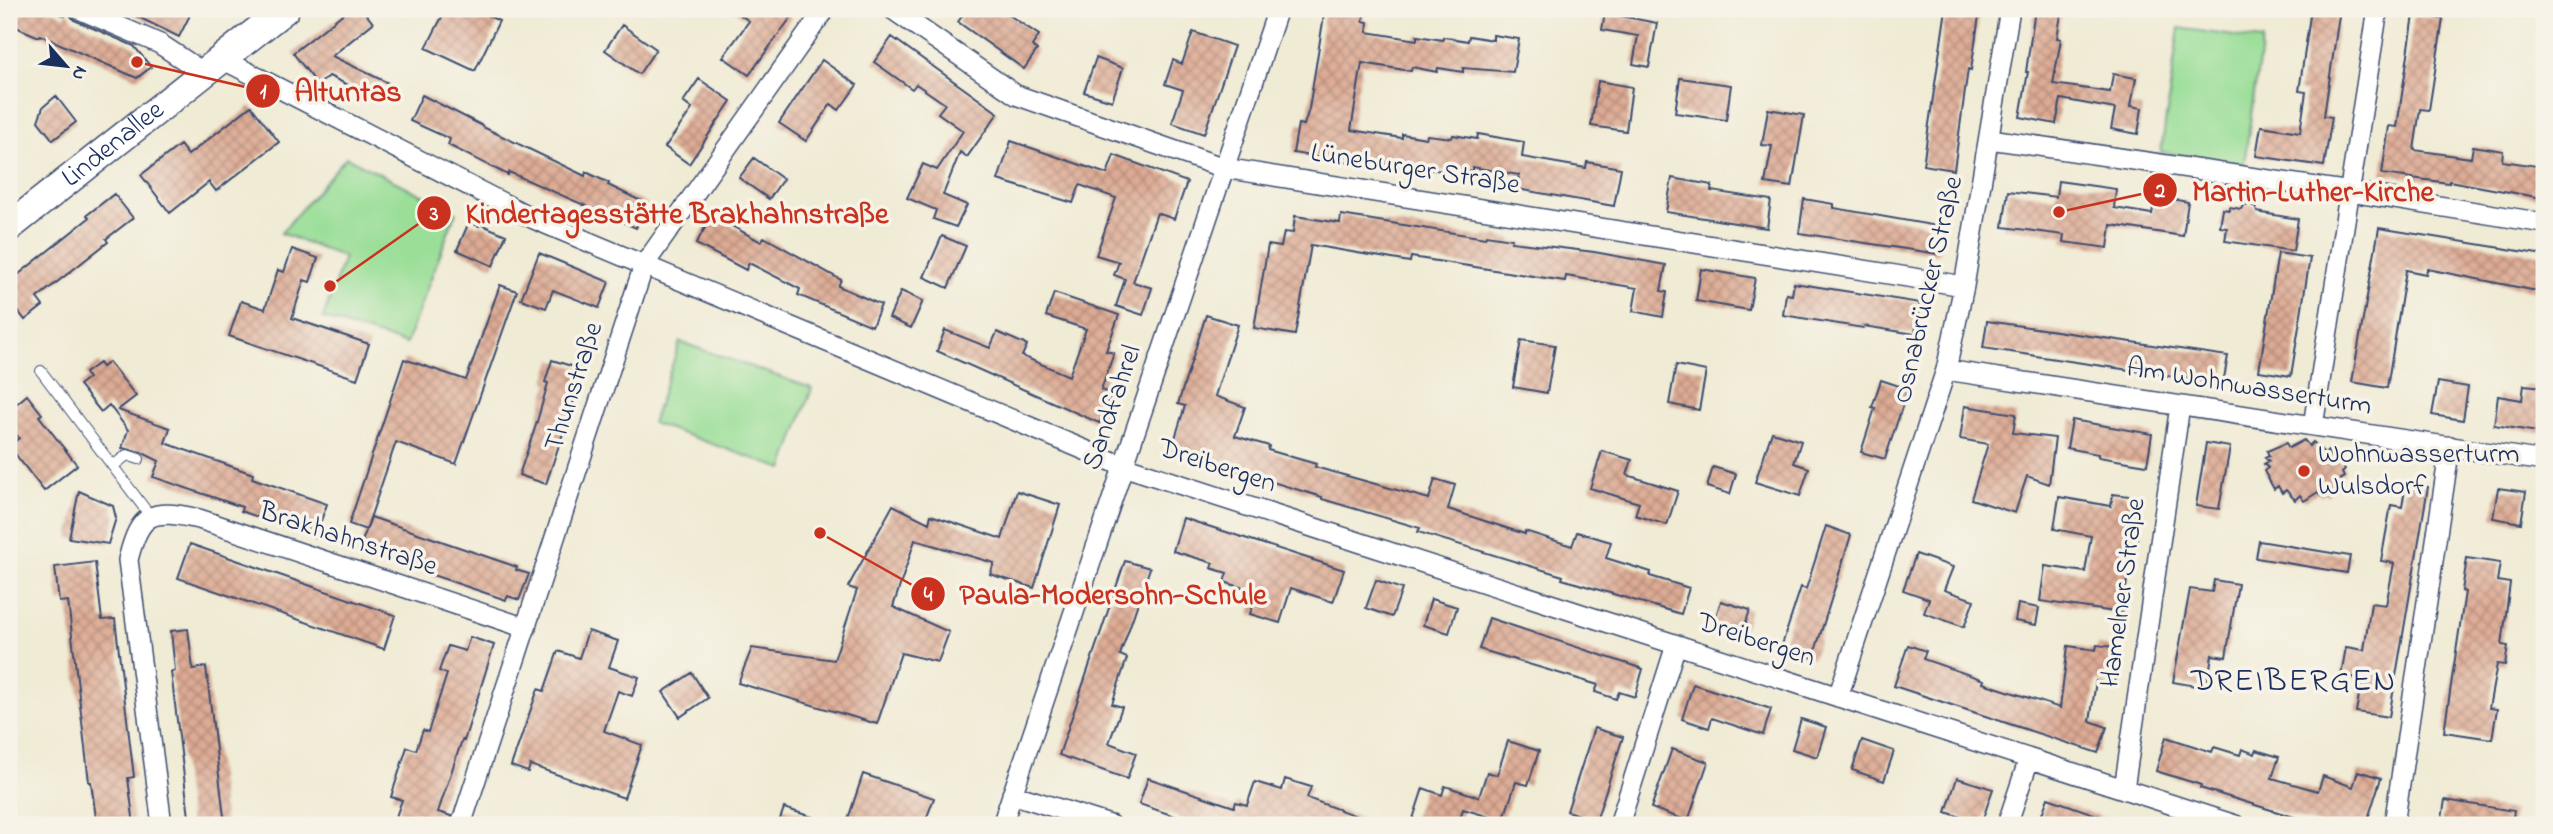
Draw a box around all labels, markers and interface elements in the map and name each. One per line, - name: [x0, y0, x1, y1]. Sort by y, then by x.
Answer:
- north arrow: [32, 32, 102, 102]
- text: N: [64, 61, 94, 85]
- callout: Altuntas: [245, 65, 415, 116]
- text: Altuntas: [294, 72, 402, 116]
- text: 1: [260, 78, 267, 108]
- street label: Lindenallee: [53, 91, 174, 198]
- street label: Lüneburger Straße: [1307, 133, 1523, 207]
- callout: Martin-Luther-Kirche: [2143, 165, 2448, 216]
- street label: Osnabrücker Straße: [1883, 172, 1975, 408]
- text: Martin-Luther-Kirche: [2192, 172, 2436, 216]
- text: 2: [2154, 177, 2166, 207]
- callout: Kindertagesstätte Brakhahnstraße: [416, 187, 902, 238]
- text: Kindertagesstätte Brakhahnstraße: [466, 194, 890, 239]
- text: 3: [429, 200, 439, 230]
- street label: Thunstraße: [535, 317, 615, 457]
- street label: Sandfahrel: [1072, 340, 1154, 476]
- street label: Am Wohnwasserturm: [2124, 348, 2374, 428]
- street label: Dreibergen: [1152, 428, 1281, 505]
- place label: Wohnwasserturm Wulsdorf: [2318, 435, 2520, 508]
- marker: Wohnwasserturm Wulsdorf: [2296, 463, 2312, 479]
- street label: Brakhahnstraße: [253, 492, 443, 588]
- street label: Hamelner Straße: [2090, 495, 2158, 690]
- callout: Paula-Modersohn-Schule: [910, 568, 1280, 619]
- text: Paula-Modersohn-Schule: [959, 575, 1268, 619]
- text: 4: [924, 581, 933, 611]
- street label: Dreibergen: [1691, 602, 1820, 679]
- district label: DREIBERGEN: [2190, 659, 2397, 706]

